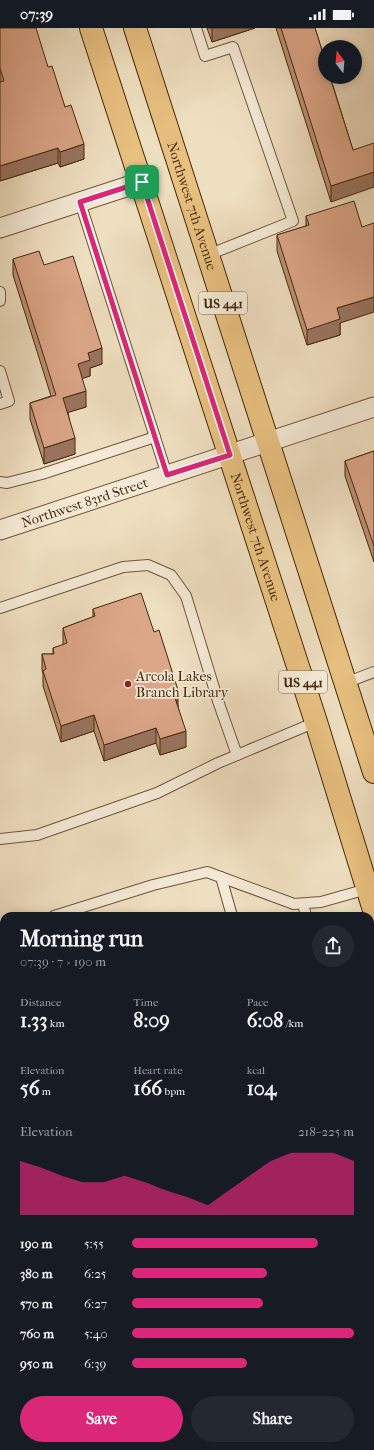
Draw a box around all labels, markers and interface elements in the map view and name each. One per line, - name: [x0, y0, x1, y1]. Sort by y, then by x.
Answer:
- text: 07:39: [20, 5, 53, 23]
- north arrow: [318, 40, 362, 84]
- map controls: [318, 40, 362, 84]
- street label: Northwest 7th Avenue: [163, 140, 220, 273]
- pin: [125, 165, 159, 199]
- icon: arrive: [131, 171, 153, 193]
- road number: US 441: [199, 292, 247, 314]
- street label: Northwest 7th Avenue: [227, 471, 284, 604]
- street label: Northwest 83rd Street: [19, 474, 150, 531]
- place label: Arcola Lakes Branch Library: [135, 668, 229, 701]
- road number: US 441: [279, 671, 327, 693]
- marker: Arcola Lakes Branch Library: [123, 679, 133, 689]
- button: share: [312, 925, 354, 967]
- text: Morning run: [20, 926, 143, 952]
- text: 07:39 · 7 × 190 m: [20, 954, 106, 969]
- text: Distance: [20, 996, 61, 1009]
- text: Time: [133, 996, 158, 1009]
- text: Pace: [247, 996, 269, 1009]
- text: 1.33: [20, 1009, 47, 1032]
- text: 8:09: [133, 1009, 170, 1032]
- text: 6:08: [247, 1009, 283, 1032]
- text: km: [47, 1017, 65, 1030]
- text: /km: [283, 1017, 303, 1030]
- text: Elevation: [20, 1064, 64, 1077]
- text: Heart rate: [133, 1064, 183, 1077]
- text: kcal: [247, 1064, 265, 1077]
- text: 56: [20, 1077, 39, 1100]
- text: 166: [133, 1077, 162, 1100]
- text: 104: [247, 1077, 276, 1100]
- text: m: [39, 1085, 51, 1098]
- text: bpm: [162, 1085, 185, 1098]
- text: Elevation: [20, 1124, 73, 1139]
- text: 218–225 m: [298, 1124, 354, 1139]
- text: 190 m: [20, 1236, 52, 1251]
- text: 5:55: [84, 1236, 104, 1251]
- text: 380 m: [20, 1266, 53, 1281]
- text: 6:25: [84, 1266, 107, 1281]
- text: 570 m: [20, 1296, 53, 1311]
- text: 6:27: [84, 1296, 107, 1311]
- text: 760 m: [20, 1326, 54, 1341]
- text: 5:40: [84, 1326, 108, 1341]
- text: 950 m: [20, 1356, 53, 1371]
- text: 6:39: [84, 1356, 106, 1371]
- button: Save: [20, 1396, 183, 1442]
- button: Share: [191, 1396, 354, 1442]

